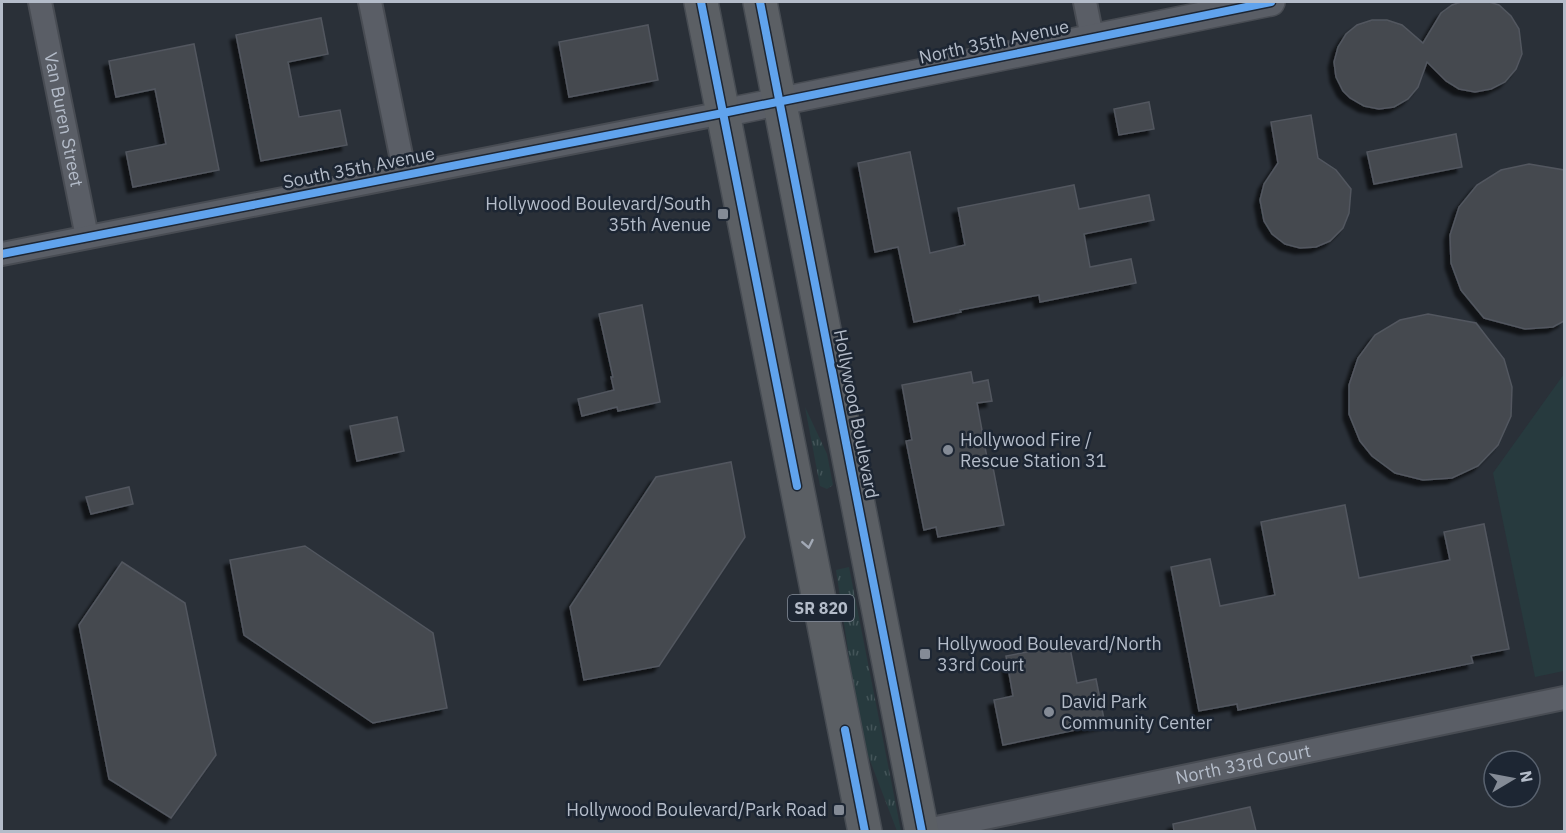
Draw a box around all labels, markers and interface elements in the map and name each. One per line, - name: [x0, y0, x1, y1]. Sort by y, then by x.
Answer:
- street label: North 35th Avenue: [917, 14, 1071, 69]
- street label: Van Buren Street: [39, 50, 89, 189]
- street label: South 35th Avenue: [281, 142, 437, 193]
- place label: Hollywood Boulevard/South 35th Avenue: [485, 192, 711, 236]
- marker: Hollywood Boulevard/South 35th Avenue: [716, 207, 730, 221]
- street label: Hollywood Boulevard: [829, 327, 884, 500]
- place label: Hollywood Fire / Rescue Station 31: [960, 428, 1107, 472]
- marker: Hollywood Fire / Rescue Station 31: [941, 443, 955, 457]
- one-way arrow: [801, 538, 814, 548]
- road number: SR 820: [788, 595, 854, 621]
- place label: Hollywood Boulevard/North 33rd Court: [937, 632, 1162, 676]
- marker: Hollywood Boulevard/North 33rd Court: [918, 647, 932, 661]
- place label: David Park Community Center: [1061, 690, 1213, 734]
- marker: David Park Community Center: [1042, 705, 1056, 719]
- street label: North 33rd Court: [1173, 739, 1313, 789]
- north arrow: [1482, 749, 1542, 809]
- text: N: [1516, 769, 1538, 784]
- place label: Hollywood Boulevard/Park Road: [566, 798, 827, 821]
- marker: Hollywood Boulevard/Park Road: [832, 803, 846, 817]

